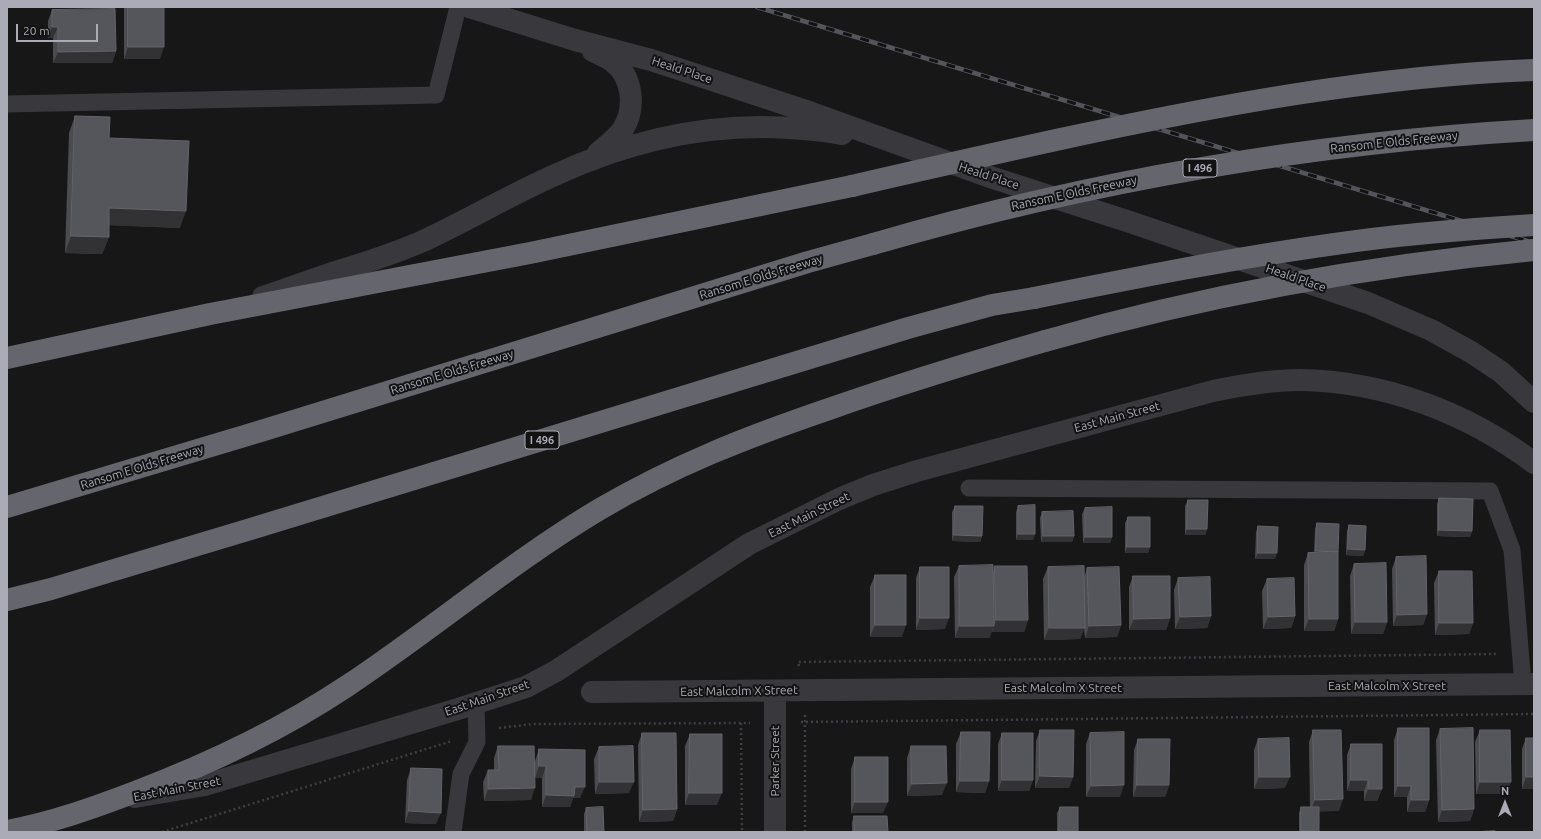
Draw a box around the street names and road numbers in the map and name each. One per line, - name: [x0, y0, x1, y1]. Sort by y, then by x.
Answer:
- street label: Heald Place: [650, 53, 714, 87]
- street label: Ransom E Olds Freeway: [1330, 128, 1458, 156]
- street label: Heald Place: [957, 159, 1021, 193]
- road number: I 496: [1183, 159, 1217, 177]
- street label: Ransom E Olds Freeway: [1010, 173, 1138, 213]
- street label: Ransom E Olds Freeway: [698, 251, 824, 303]
- street label: Heald Place: [1264, 261, 1328, 295]
- street label: Ransom E Olds Freeway: [389, 346, 515, 398]
- street label: East Main Street: [1073, 399, 1161, 435]
- road number: I 496: [525, 431, 559, 449]
- street label: Ransom E Olds Freeway: [79, 441, 205, 493]
- street label: East Main Street: [766, 489, 852, 541]
- street label: East Main Street: [443, 677, 531, 719]
- street label: East Malcolm X Street: [1328, 679, 1446, 693]
- street label: East Malcolm X Street: [1004, 681, 1122, 695]
- street label: East Malcolm X Street: [680, 683, 798, 699]
- street label: Parker Street: [768, 725, 782, 797]
- street label: East Main Street: [132, 774, 222, 804]

